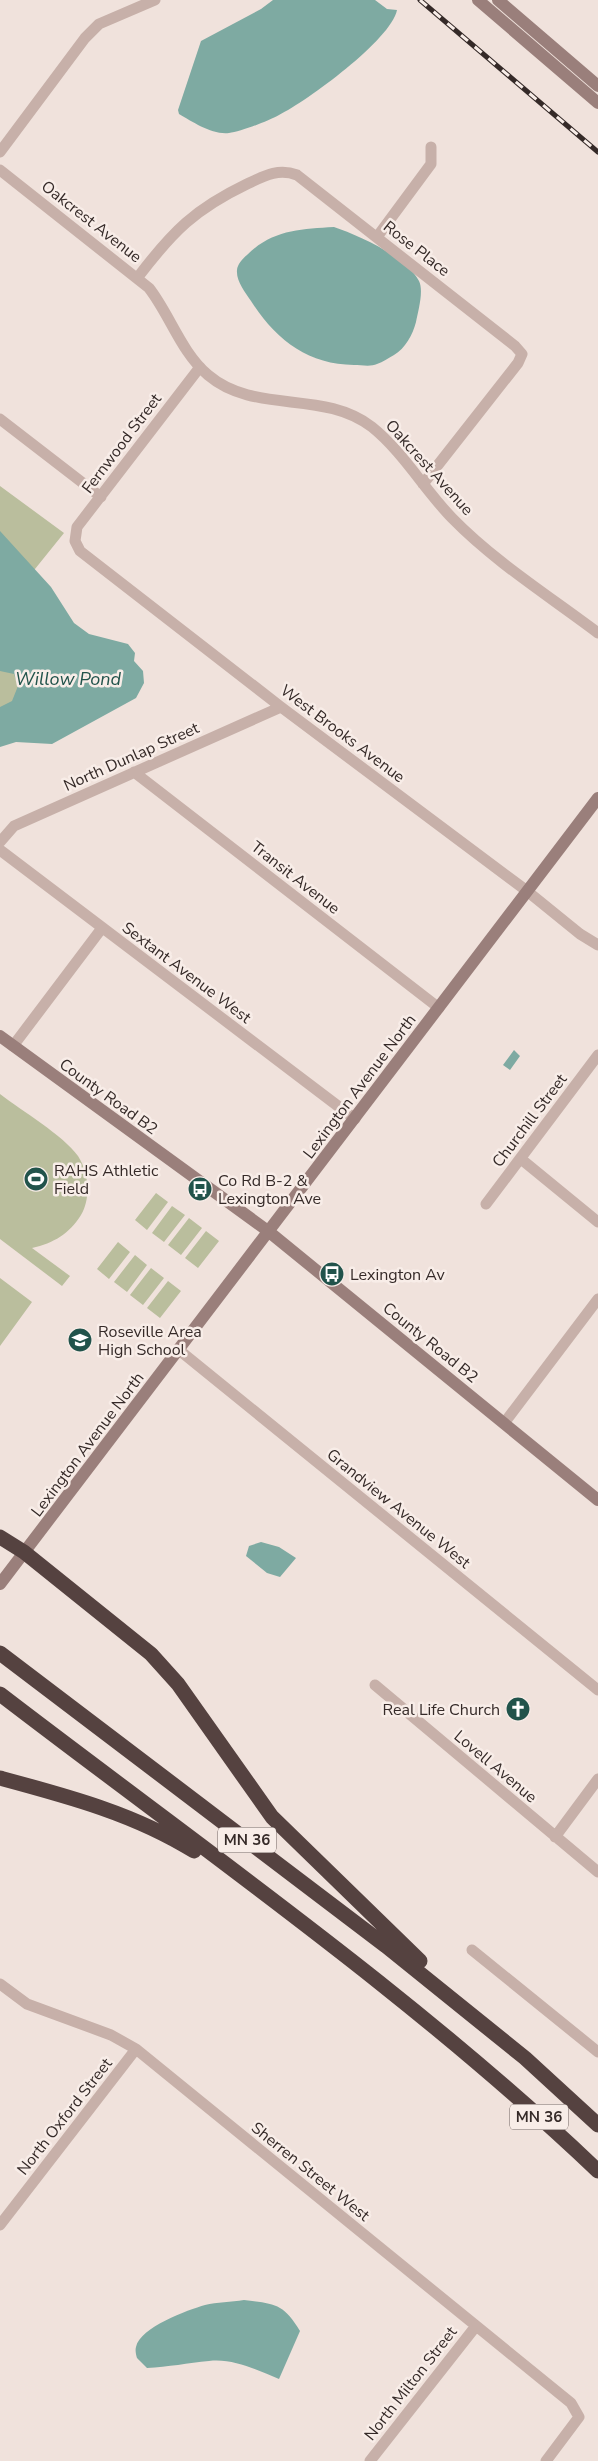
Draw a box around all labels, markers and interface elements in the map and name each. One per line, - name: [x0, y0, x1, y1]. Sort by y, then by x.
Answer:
- street label: Oakcrest Avenue: [37, 176, 146, 268]
- street label: Rose Place: [379, 216, 454, 282]
- street label: Fernwood Street: [77, 389, 167, 498]
- street label: Oakcrest Avenue: [380, 415, 478, 520]
- water label: Willow Pond: [15, 667, 121, 691]
- street label: West Brooks Avenue: [276, 680, 409, 788]
- street label: North Dunlap Street: [60, 717, 203, 797]
- street label: Transit Avenue: [246, 836, 344, 919]
- street label: Sextant Avenue West: [117, 917, 256, 1029]
- street label: Lexington Avenue North: [298, 1010, 421, 1163]
- street label: County Road B2: [55, 1054, 162, 1140]
- street label: Churchill Street: [487, 1069, 572, 1172]
- place label: RAHS Athletic Field: [54, 1160, 159, 1200]
- sports icon: RAHS Athletic Field: [23, 1166, 49, 1192]
- place label: Co Rd B-2 & Lexington Ave: [218, 1170, 321, 1210]
- bus stop icon: Co Rd B-2 & Lexington Ave: [187, 1176, 213, 1202]
- bus stop icon: Lexington Av: [319, 1261, 345, 1287]
- place label: Lexington Av: [350, 1264, 445, 1286]
- street label: County Road B2: [378, 1297, 483, 1388]
- place label: Roseville Area High School: [98, 1321, 202, 1361]
- school or university icon: Roseville Area High School: [67, 1327, 93, 1353]
- street label: Lexington Avenue North: [26, 1368, 149, 1521]
- street label: Grandview Avenue West: [322, 1444, 475, 1574]
- church icon: Real Life Church: [505, 1696, 531, 1722]
- place label: Real Life Church: [383, 1699, 500, 1721]
- street label: Lovell Avenue: [449, 1726, 542, 1808]
- road number: MN 36: [218, 1828, 276, 1852]
- street label: North Oxford Street: [12, 2053, 118, 2180]
- road number: MN 36: [510, 2104, 568, 2130]
- street label: Sherren Street West: [246, 2117, 375, 2227]
- street label: North Milton Street: [359, 2322, 462, 2445]

